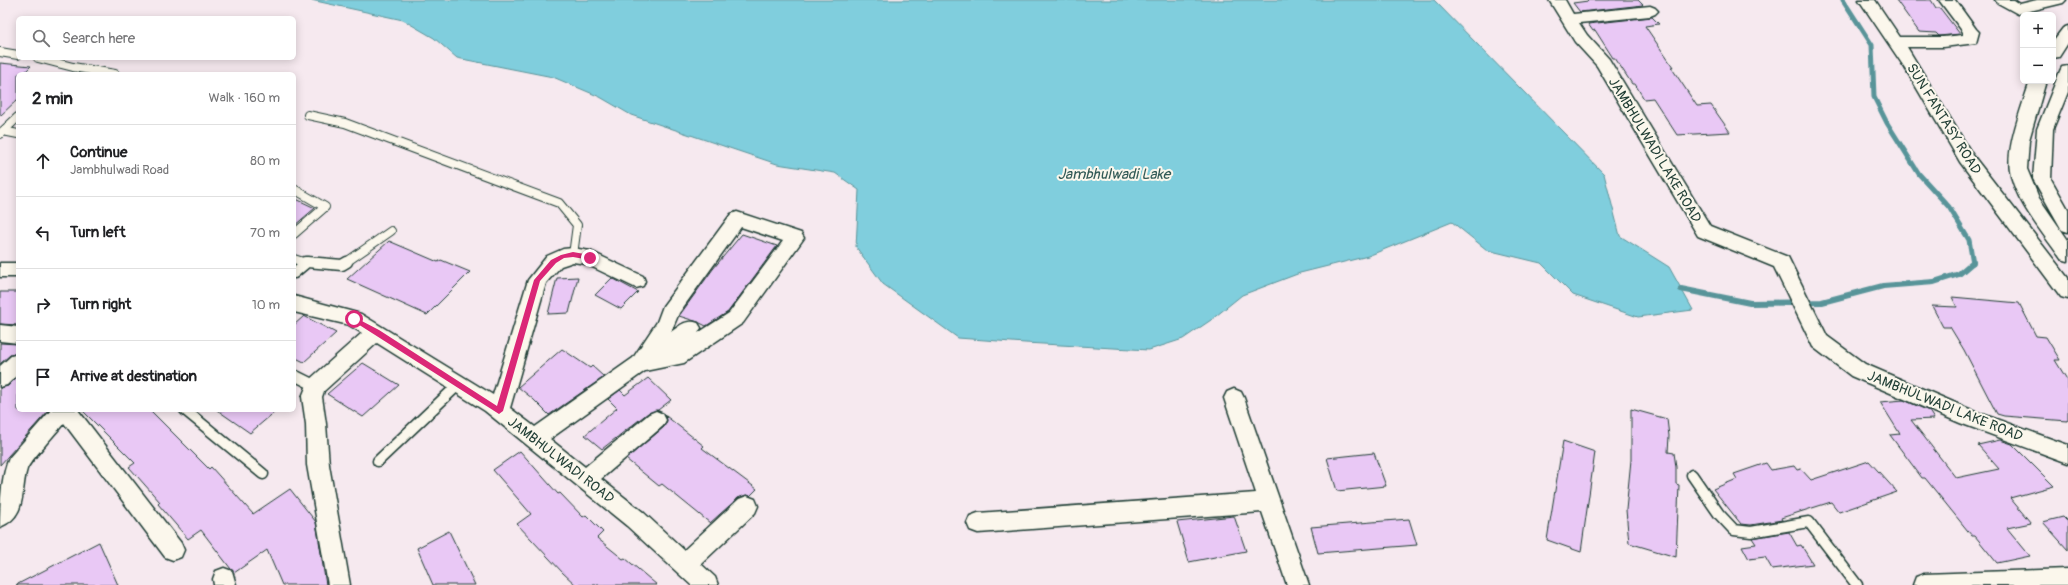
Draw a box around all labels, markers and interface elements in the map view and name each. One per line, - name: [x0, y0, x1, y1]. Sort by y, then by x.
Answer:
- map controls: [2020, 12, 2056, 84]
- button: +: [2020, 12, 2056, 48]
- search box: [16, 16, 296, 60]
- icon: search: [30, 27, 52, 49]
- text: Search here: [62, 29, 135, 48]
- button: −: [2020, 48, 2056, 84]
- street label: SUN FANTASY ROAD: [1903, 60, 1985, 178]
- street label: JAMBHULWADI LAKE ROAD: [1605, 74, 1705, 226]
- text: 2 min: [32, 88, 73, 109]
- text: Walk · 160 m: [209, 90, 280, 106]
- text: Continue: [70, 143, 128, 162]
- icon: ahead: [32, 150, 54, 172]
- text: 80 m: [250, 153, 280, 169]
- text: Jambhulwadi Road: [70, 162, 169, 178]
- water label: Jambhulwadi Lake: [1058, 165, 1172, 184]
- icon: left: [32, 222, 54, 244]
- text: Turn left: [70, 223, 126, 242]
- text: 70 m: [250, 225, 280, 241]
- route end: [581, 249, 599, 267]
- icon: right: [32, 294, 54, 316]
- text: Turn right: [70, 295, 131, 314]
- text: 10 m: [252, 297, 280, 313]
- route start: [345, 310, 363, 328]
- icon: arrive: [32, 366, 54, 388]
- text: Arrive at destination: [70, 367, 197, 386]
- street label: JAMBHULWADI LAKE ROAD: [1865, 367, 2026, 445]
- street label: JAMBHULWADI ROAD: [504, 413, 618, 507]

